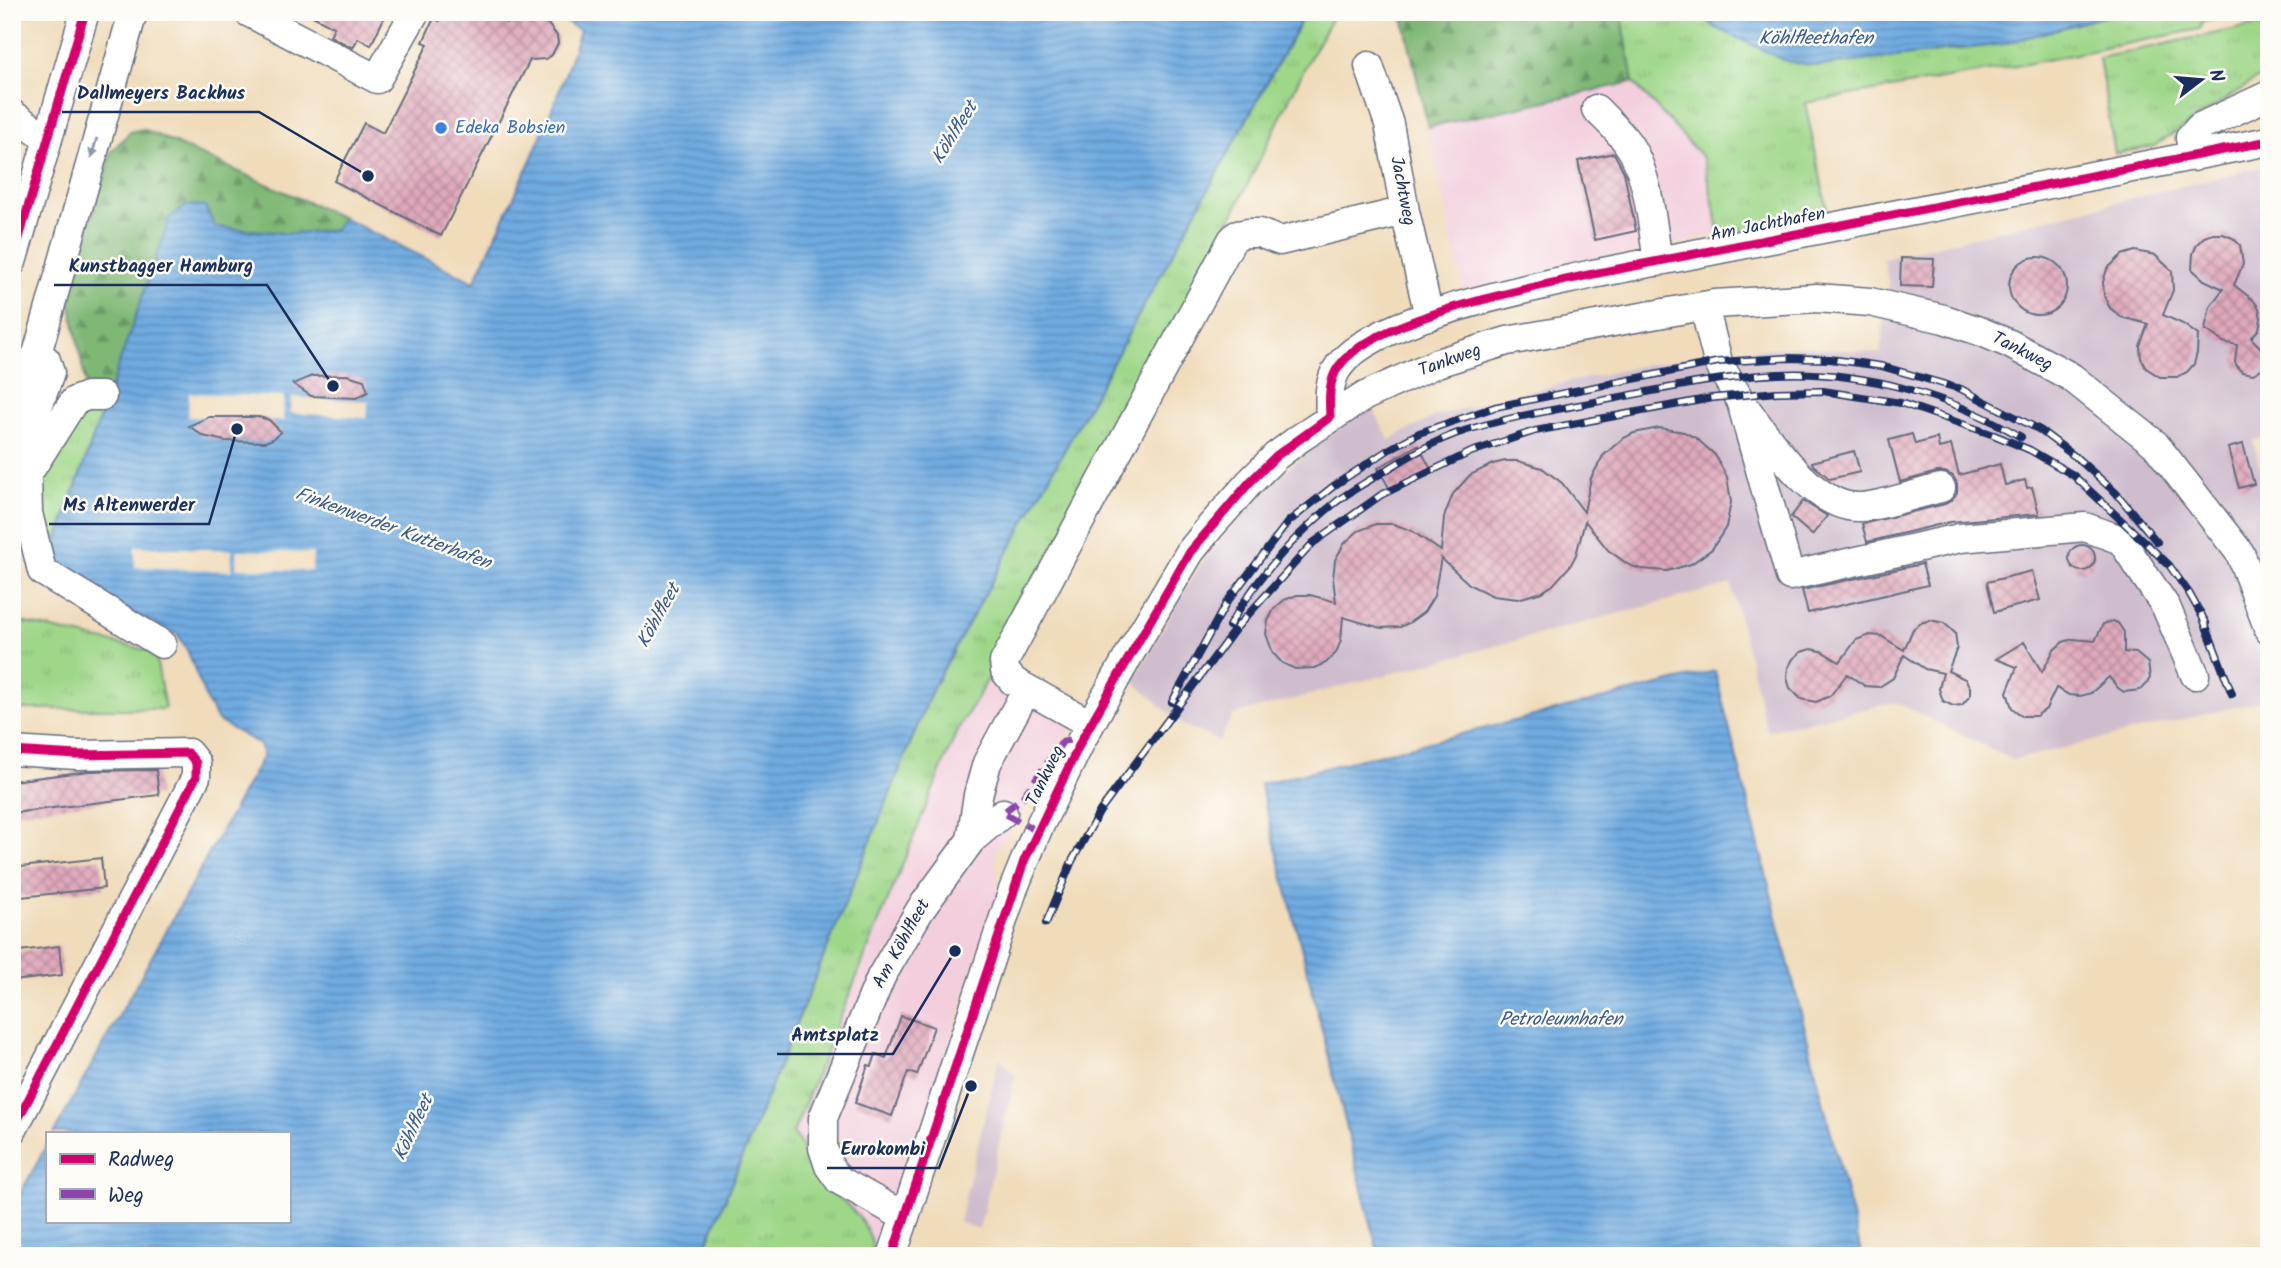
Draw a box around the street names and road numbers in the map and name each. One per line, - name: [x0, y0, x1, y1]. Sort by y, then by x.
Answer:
- street label: Jachtweg: [1381, 154, 1423, 228]
- street label: Am Jachthafen: [1708, 200, 1828, 250]
- street label: Tankweg: [1987, 324, 2057, 380]
- street label: Tankweg: [1415, 336, 1485, 386]
- street label: Tankweg: [1019, 740, 1073, 812]
- street label: Am Köhlfleet: [865, 893, 939, 994]

